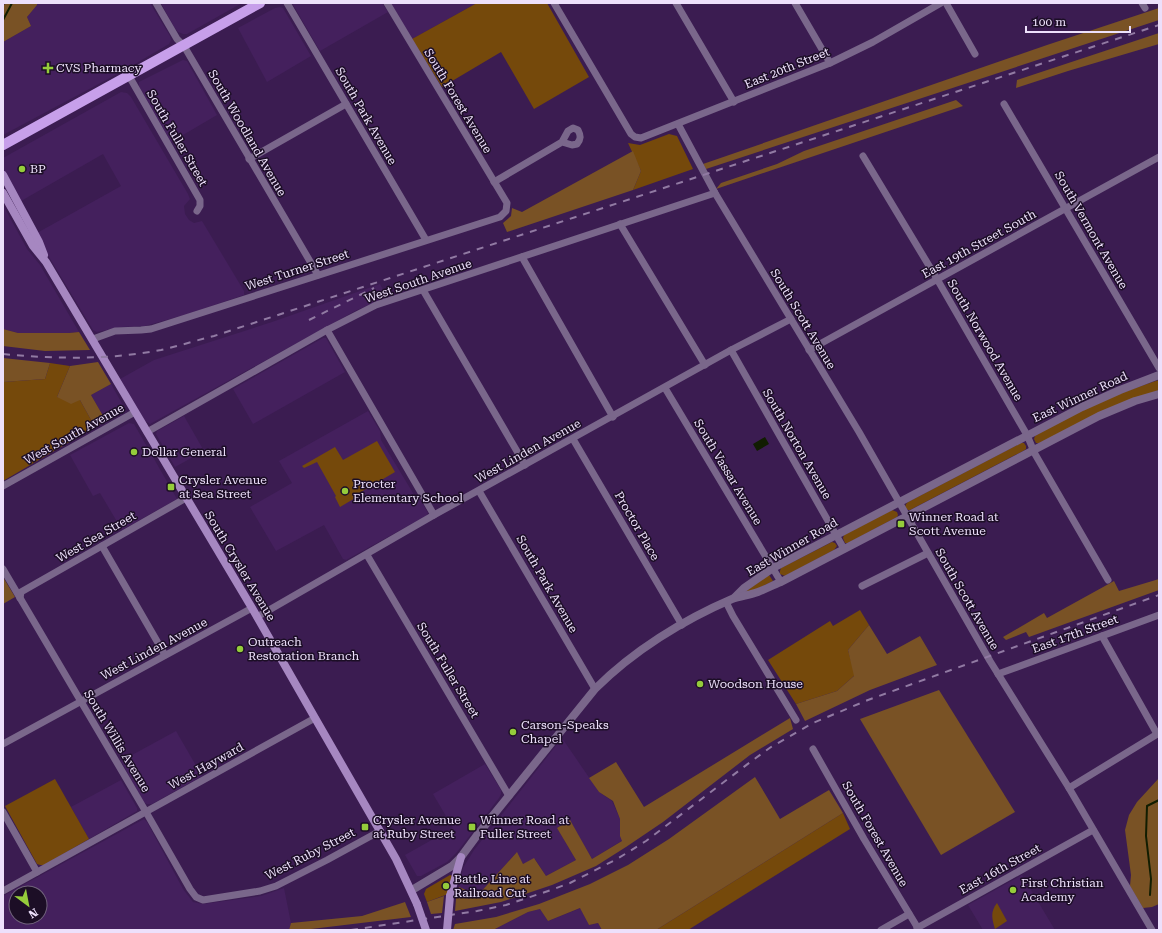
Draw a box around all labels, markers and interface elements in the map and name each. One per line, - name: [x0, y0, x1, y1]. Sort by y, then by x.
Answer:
- scale bar: [1026, 8, 1130, 34]
- text: 100 m: [1032, 15, 1066, 29]
- street label: East 20th Street: [742, 44, 832, 91]
- street label: South Forest Avenue: [421, 46, 495, 156]
- place label: CVS Pharmacy: [56, 61, 143, 75]
- marker: CVS Pharmacy: [43, 63, 53, 73]
- street label: South Park Avenue: [332, 65, 400, 168]
- street label: South Woodland Avenue: [205, 67, 289, 199]
- street label: South Fuller Street: [144, 87, 211, 189]
- place label: BP: [30, 162, 46, 176]
- marker: BP: [17, 164, 27, 174]
- street label: South Vermont Avenue: [1052, 169, 1131, 292]
- street label: East 19th Street South: [919, 207, 1039, 281]
- street label: West Turner Street: [243, 246, 351, 293]
- street label: West South Avenue: [363, 256, 474, 306]
- street label: South Scott Avenue: [767, 266, 839, 372]
- street label: South Norwood Avenue: [944, 277, 1026, 404]
- street label: East Winner Road: [1030, 369, 1130, 425]
- street label: South Norton Avenue: [760, 386, 835, 502]
- street label: West South Avenue: [22, 400, 127, 467]
- street label: West Linden Avenue: [473, 416, 584, 486]
- street label: South Vassar Avenue: [691, 417, 765, 528]
- place label: Dollar General: [142, 445, 226, 459]
- marker: Dollar General: [129, 447, 139, 457]
- place label: Crysler Avenue at Sea Street: [179, 473, 267, 501]
- place label: Procter Elementary School: [353, 477, 463, 505]
- marker: Crysler Avenue at Sea Street: [166, 482, 176, 492]
- marker: Procter Elementary School: [340, 486, 350, 496]
- street label: Proctor Place: [612, 489, 663, 563]
- street label: West Sea Street: [54, 508, 139, 565]
- street label: South Crysler Avenue: [202, 509, 279, 624]
- place label: Winner Road at Scott Avenue: [909, 510, 999, 538]
- street label: East Winner Road: [744, 515, 840, 579]
- marker: Winner Road at Scott Avenue: [896, 519, 906, 529]
- street label: South Park Avenue: [513, 533, 581, 636]
- street label: South Scott Avenue: [932, 546, 1002, 652]
- street label: East 17th Street: [1030, 612, 1120, 656]
- street label: West Linden Avenue: [98, 615, 210, 683]
- street label: South Fuller Street: [414, 620, 482, 721]
- place label: Outreach Restoration Branch: [248, 635, 360, 663]
- marker: Outreach Restoration Branch: [235, 644, 245, 654]
- place label: Woodson House: [708, 677, 803, 691]
- marker: Woodson House: [695, 679, 705, 689]
- street label: South Willis Avenue: [81, 687, 153, 795]
- place label: Carson-Speaks Chapel: [521, 718, 609, 746]
- marker: Carson-Speaks Chapel: [508, 727, 518, 737]
- street label: West Hayward: [166, 739, 246, 792]
- street label: South Forest Avenue: [839, 779, 911, 890]
- place label: Crysler Avenue at Ruby Street: [373, 813, 461, 841]
- place label: Winner Road at Fuller Street: [480, 813, 570, 841]
- marker: Crysler Avenue at Ruby Street: [360, 822, 370, 832]
- marker: Winner Road at Fuller Street: [467, 822, 477, 832]
- street label: West Ruby Street: [263, 825, 358, 883]
- street label: East 16th Street: [957, 841, 1043, 897]
- place label: Battle Line at Railroad Cut: [454, 872, 531, 900]
- place label: First Christian Academy: [1021, 876, 1104, 904]
- marker: Battle Line at Railroad Cut: [441, 881, 451, 891]
- north arrow: [8, 885, 48, 925]
- marker: First Christian Academy: [1008, 885, 1018, 895]
- text: N: [26, 905, 40, 921]

